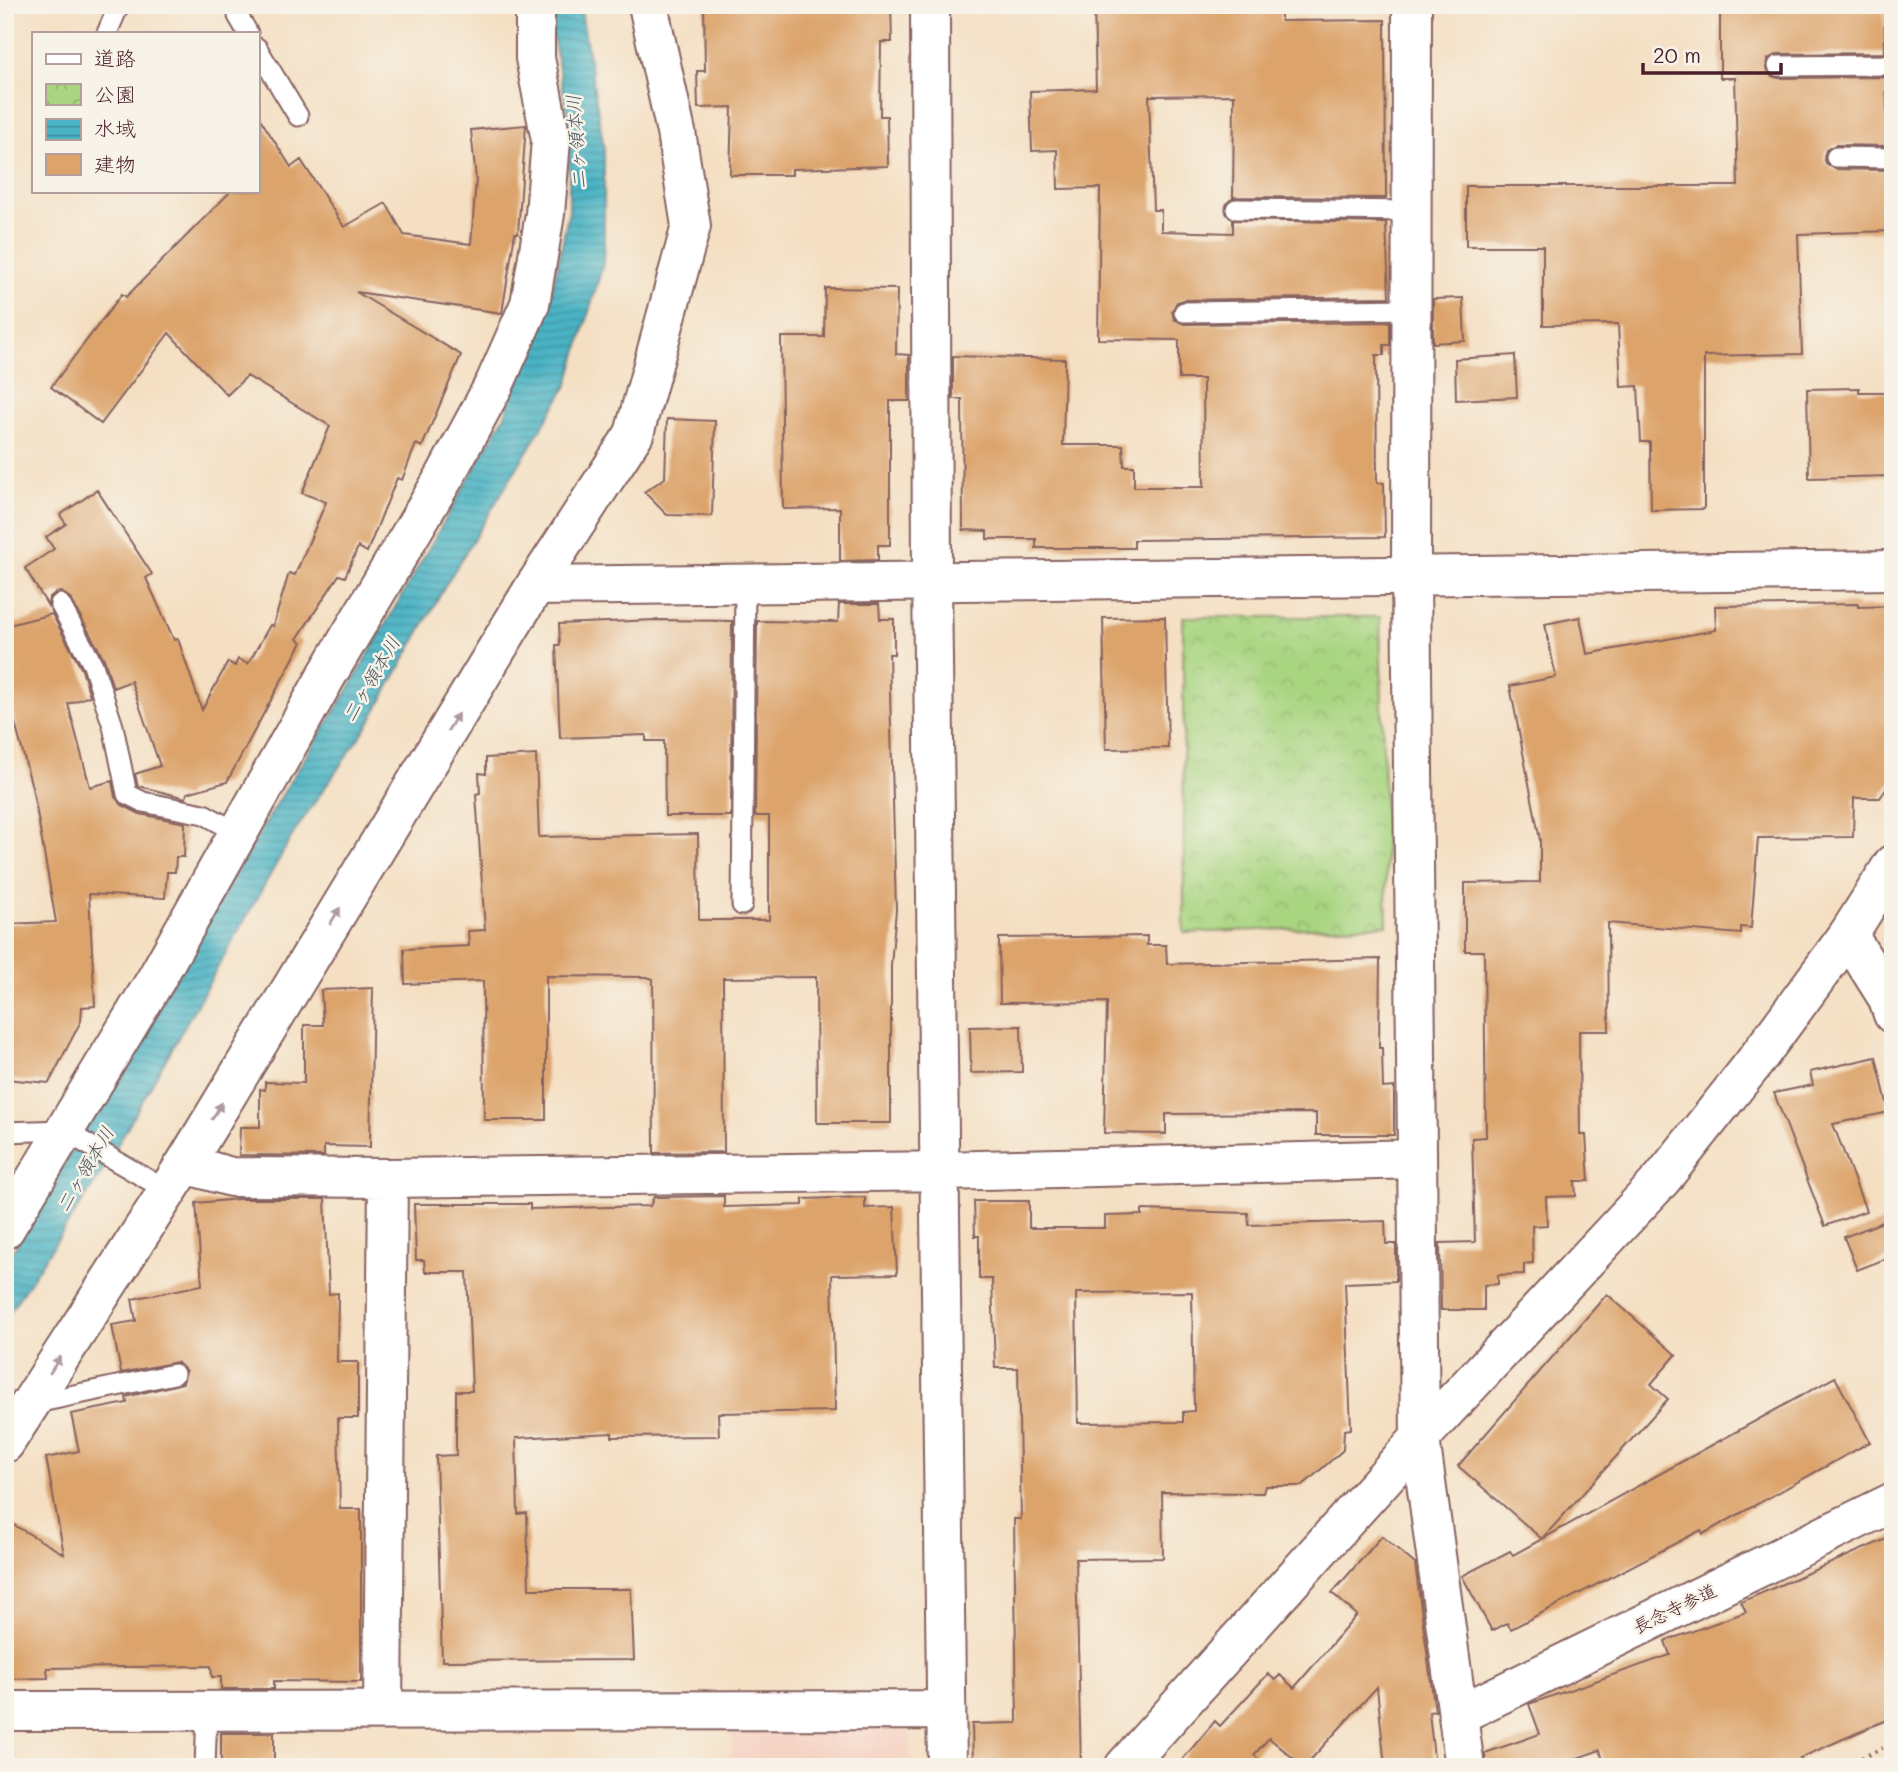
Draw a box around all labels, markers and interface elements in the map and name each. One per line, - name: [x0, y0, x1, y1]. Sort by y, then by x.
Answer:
- legend: [32, 32, 259, 192]
- scale bar: [1643, 32, 1781, 76]
- text: 20 m: [1653, 41, 1701, 68]
- text: 道路: [94, 44, 136, 71]
- text: 公園: [94, 80, 136, 107]
- water label: 二ヶ領本川: [560, 94, 591, 190]
- text: 水域: [94, 114, 136, 141]
- text: 建物: [94, 150, 136, 177]
- water label: 二ヶ領本川: [336, 631, 405, 726]
- one-way arrow: [446, 712, 459, 731]
- one-way arrow: [328, 907, 341, 926]
- one-way arrow: [211, 1102, 223, 1121]
- water label: 二ヶ領本川: [50, 1121, 119, 1216]
- one-way arrow: [48, 1355, 61, 1374]
- street label: 長念寺参道: [1629, 1578, 1720, 1639]

